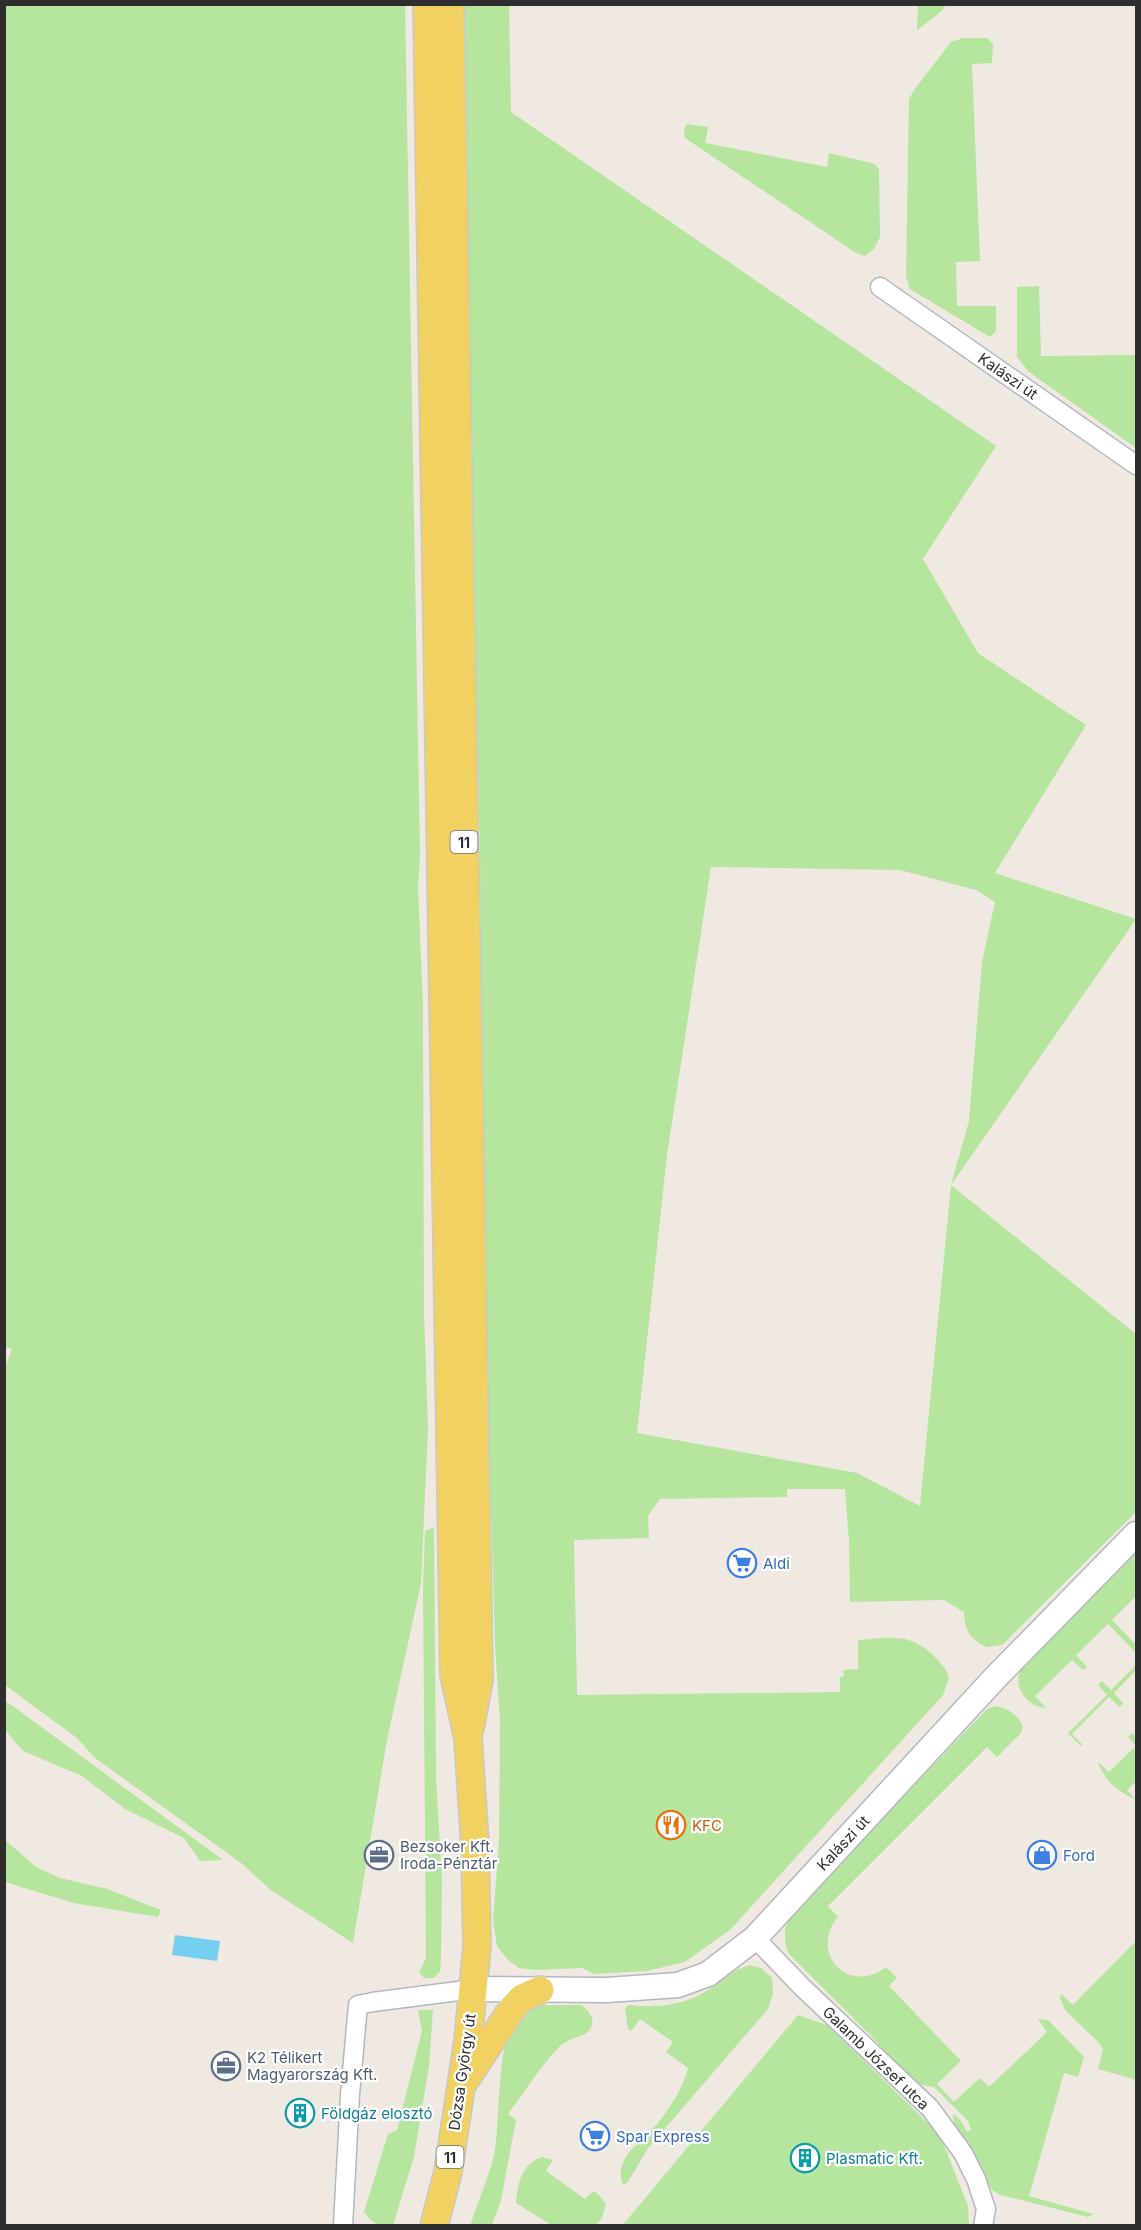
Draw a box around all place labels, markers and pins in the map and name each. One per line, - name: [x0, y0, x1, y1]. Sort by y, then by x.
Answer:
- supermarket icon: Aldi: [726, 1547, 758, 1579]
- place label: Aldi: [763, 1554, 790, 1573]
- restaurant icon: KFC: [655, 1809, 687, 1841]
- place label: KFC: [692, 1816, 722, 1835]
- place label: Bezsoker Kft. Iroda-Pénztár: [400, 1837, 498, 1873]
- office icon: Bezsoker Kft. Iroda-Pénztár: [363, 1839, 395, 1871]
- shop icon: Ford: [1026, 1839, 1058, 1871]
- place label: Ford: [1063, 1846, 1095, 1865]
- place label: K2 Télikert Magyarország Kft.: [247, 2048, 377, 2084]
- office icon: K2 Télikert Magyarország Kft.: [210, 2050, 242, 2082]
- building icon: Földgáz elosztó: [284, 2097, 316, 2129]
- place label: Földgáz elosztó: [321, 2104, 433, 2123]
- supermarket icon: Spar Express: [579, 2120, 611, 2152]
- place label: Spar Express: [616, 2127, 710, 2146]
- building icon: Plasmatic Kft.: [789, 2142, 821, 2174]
- place label: Plasmatic Kft.: [826, 2149, 923, 2168]

